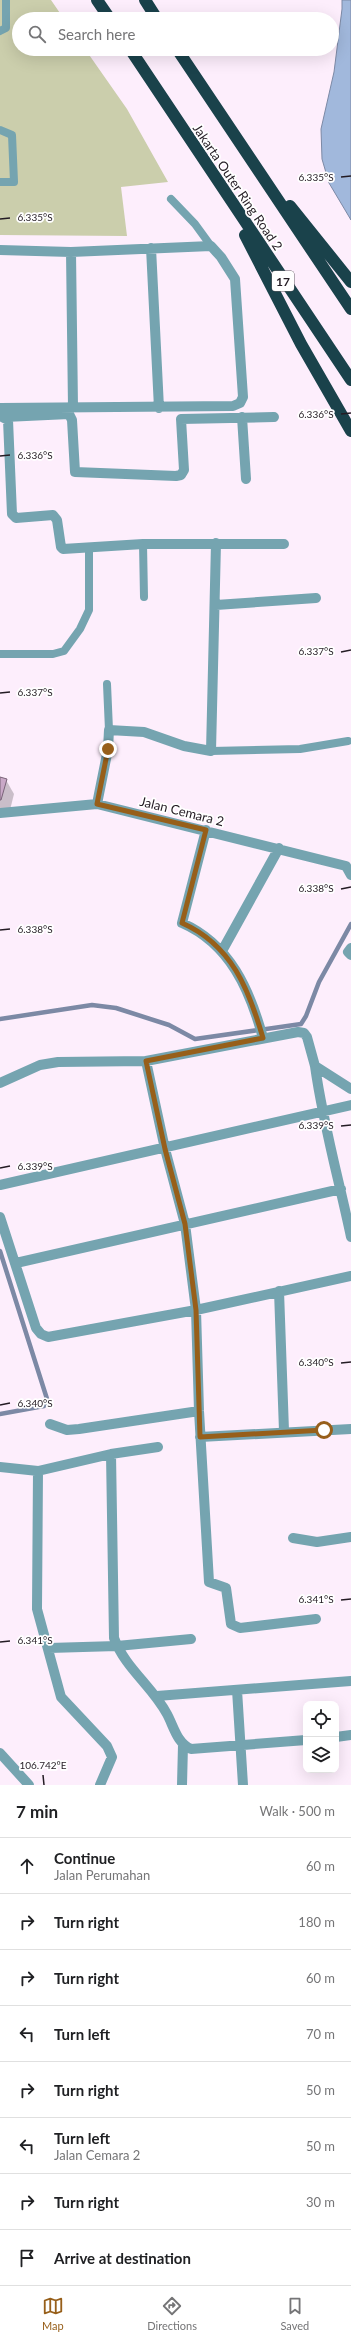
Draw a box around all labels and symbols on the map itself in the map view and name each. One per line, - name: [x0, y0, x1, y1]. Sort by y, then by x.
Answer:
- street label: Jakarta Outer Ring Road 2: [190, 121, 286, 253]
- text: 6.335°S: [298, 171, 334, 183]
- text: 6.335°S: [17, 211, 53, 223]
- road number: 17: [272, 271, 294, 291]
- text: 6.336°S: [298, 408, 334, 420]
- text: 6.336°S: [17, 449, 53, 461]
- text: 6.337°S: [298, 645, 334, 657]
- text: 6.337°S: [17, 686, 53, 698]
- route end: [99, 740, 117, 758]
- street label: Jalan Cemara 2: [138, 793, 226, 829]
- text: 6.338°S: [298, 882, 334, 894]
- text: 6.338°S: [17, 923, 53, 935]
- text: 6.339°S: [298, 1119, 334, 1131]
- text: 6.339°S: [17, 1160, 53, 1172]
- text: 6.340°S: [298, 1356, 334, 1368]
- text: 6.340°S: [17, 1397, 53, 1409]
- route start: [315, 1421, 333, 1439]
- text: 6.341°S: [298, 1593, 334, 1605]
- text: 6.341°S: [17, 1634, 53, 1646]
- text: 106.742°E: [19, 1759, 67, 1771]

